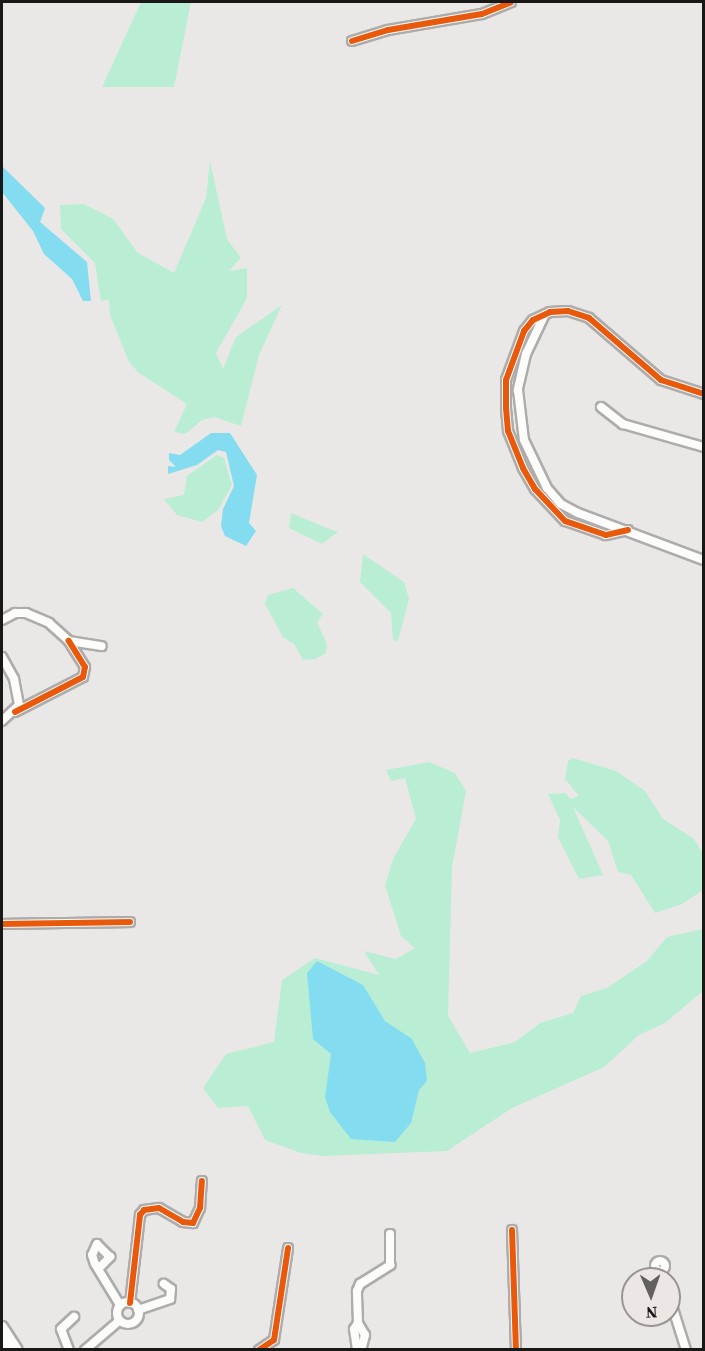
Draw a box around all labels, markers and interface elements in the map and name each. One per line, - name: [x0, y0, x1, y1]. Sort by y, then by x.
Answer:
- north arrow: [621, 1267, 681, 1327]
- text: N: [645, 1302, 658, 1324]

